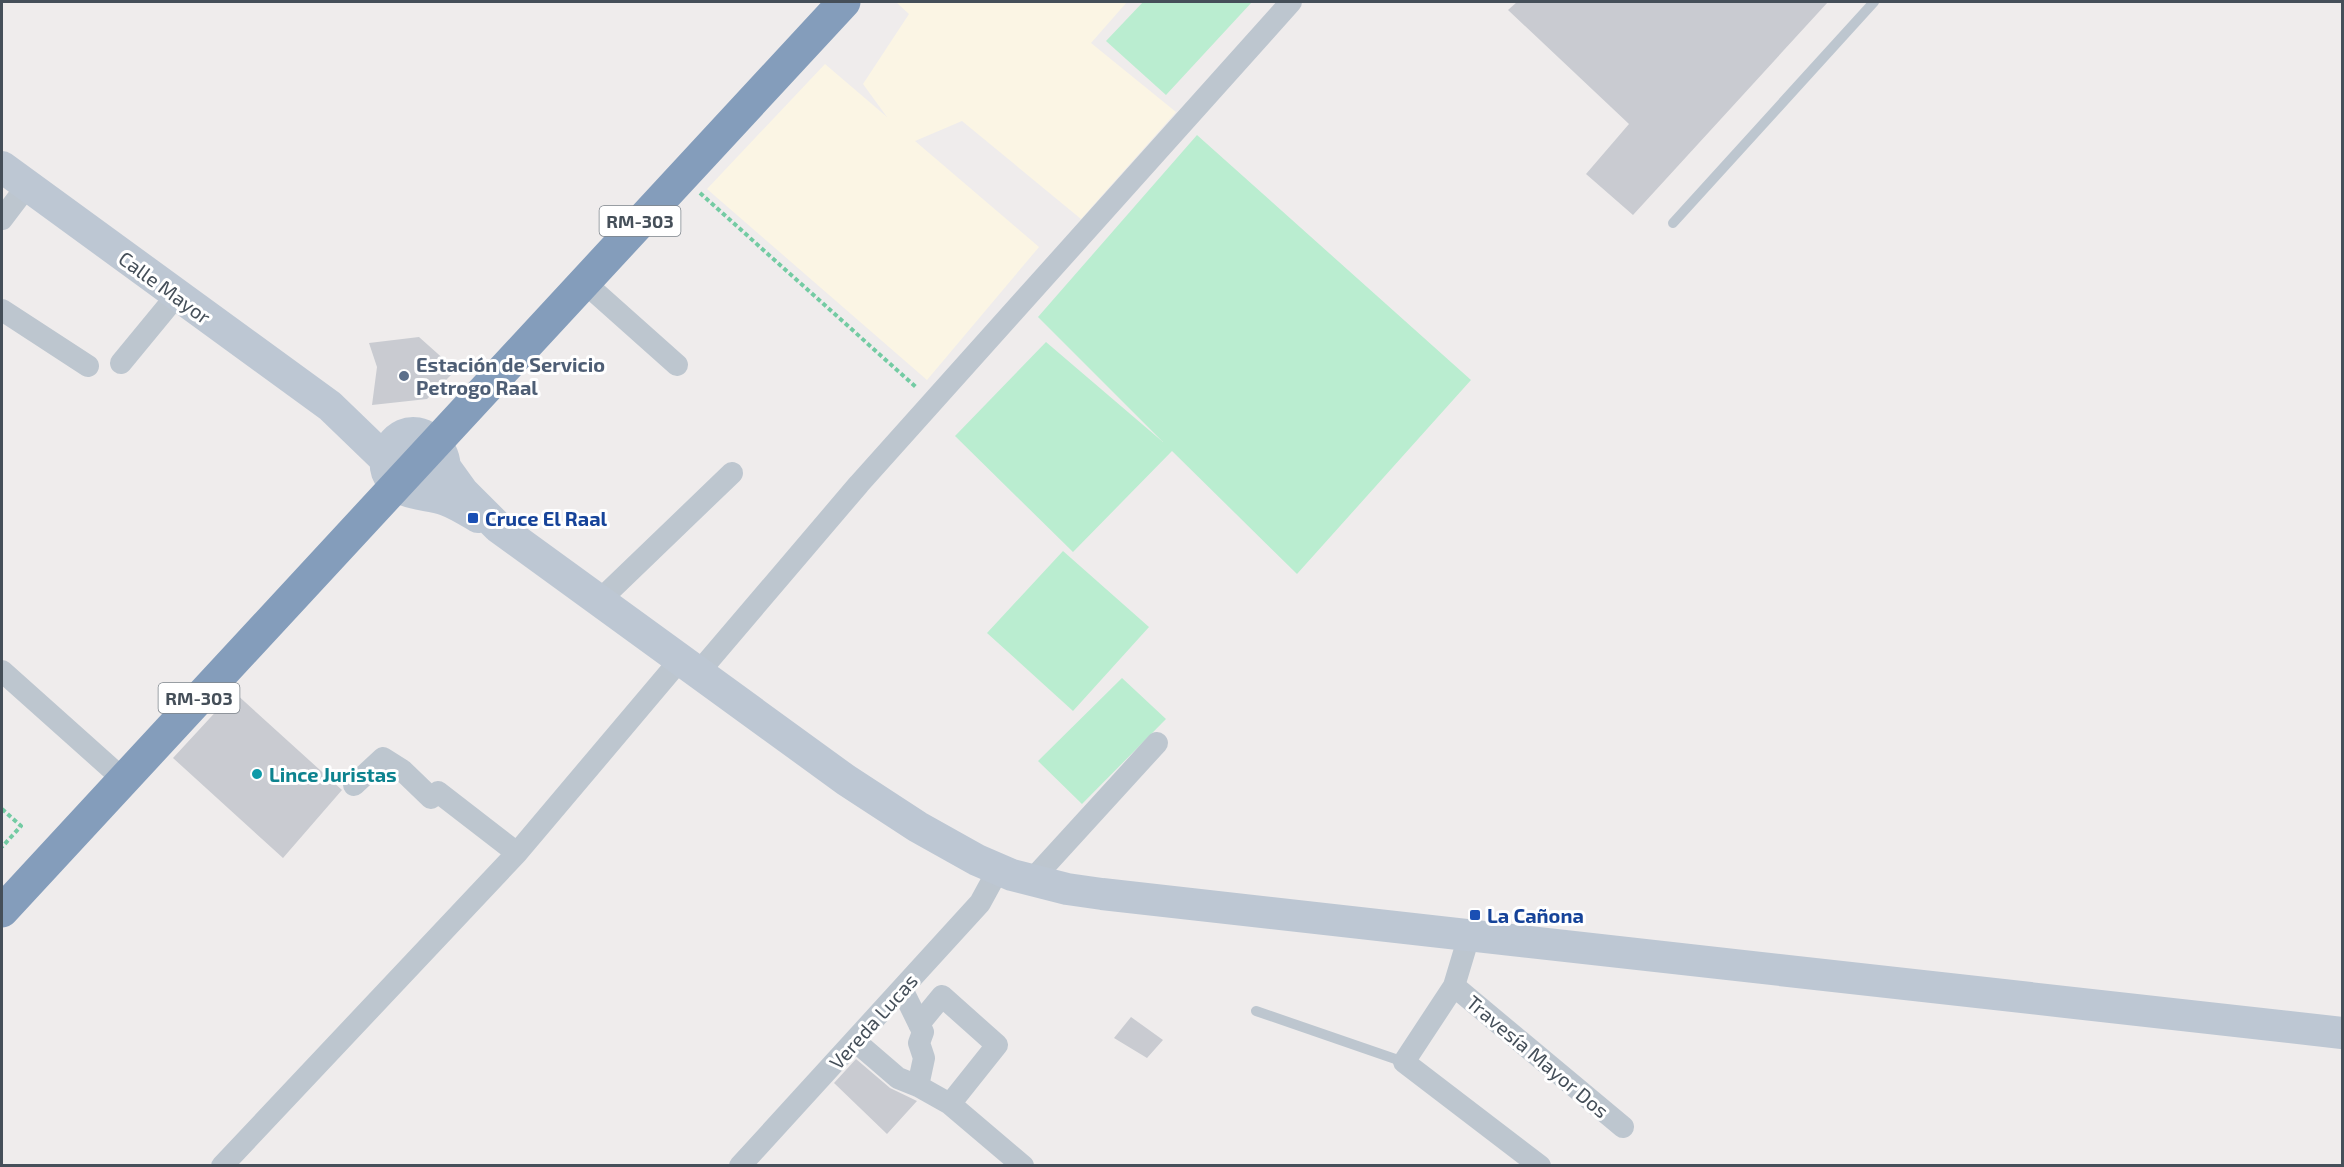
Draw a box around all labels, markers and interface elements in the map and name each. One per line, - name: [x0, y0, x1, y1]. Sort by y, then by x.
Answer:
- road number: RM-303: [600, 206, 680, 236]
- street label: Calle Mayor: [114, 246, 216, 328]
- place label: Estación de Servicio Petrogo Raal: [416, 352, 605, 399]
- marker: Estación de Servicio Petrogo Raal: [397, 369, 411, 383]
- place label: Cruce El Raal: [485, 506, 608, 530]
- marker: Cruce El Raal: [466, 511, 480, 525]
- road number: RM-303: [158, 683, 240, 713]
- place label: Lince Juristas: [269, 762, 397, 786]
- marker: Lince Juristas: [250, 767, 264, 781]
- place label: La Cañona: [1487, 903, 1584, 927]
- marker: La Cañona: [1468, 908, 1482, 922]
- street label: Vereda Lucas: [824, 968, 922, 1074]
- street label: Travesía Mayor Dos: [1462, 990, 1614, 1122]

